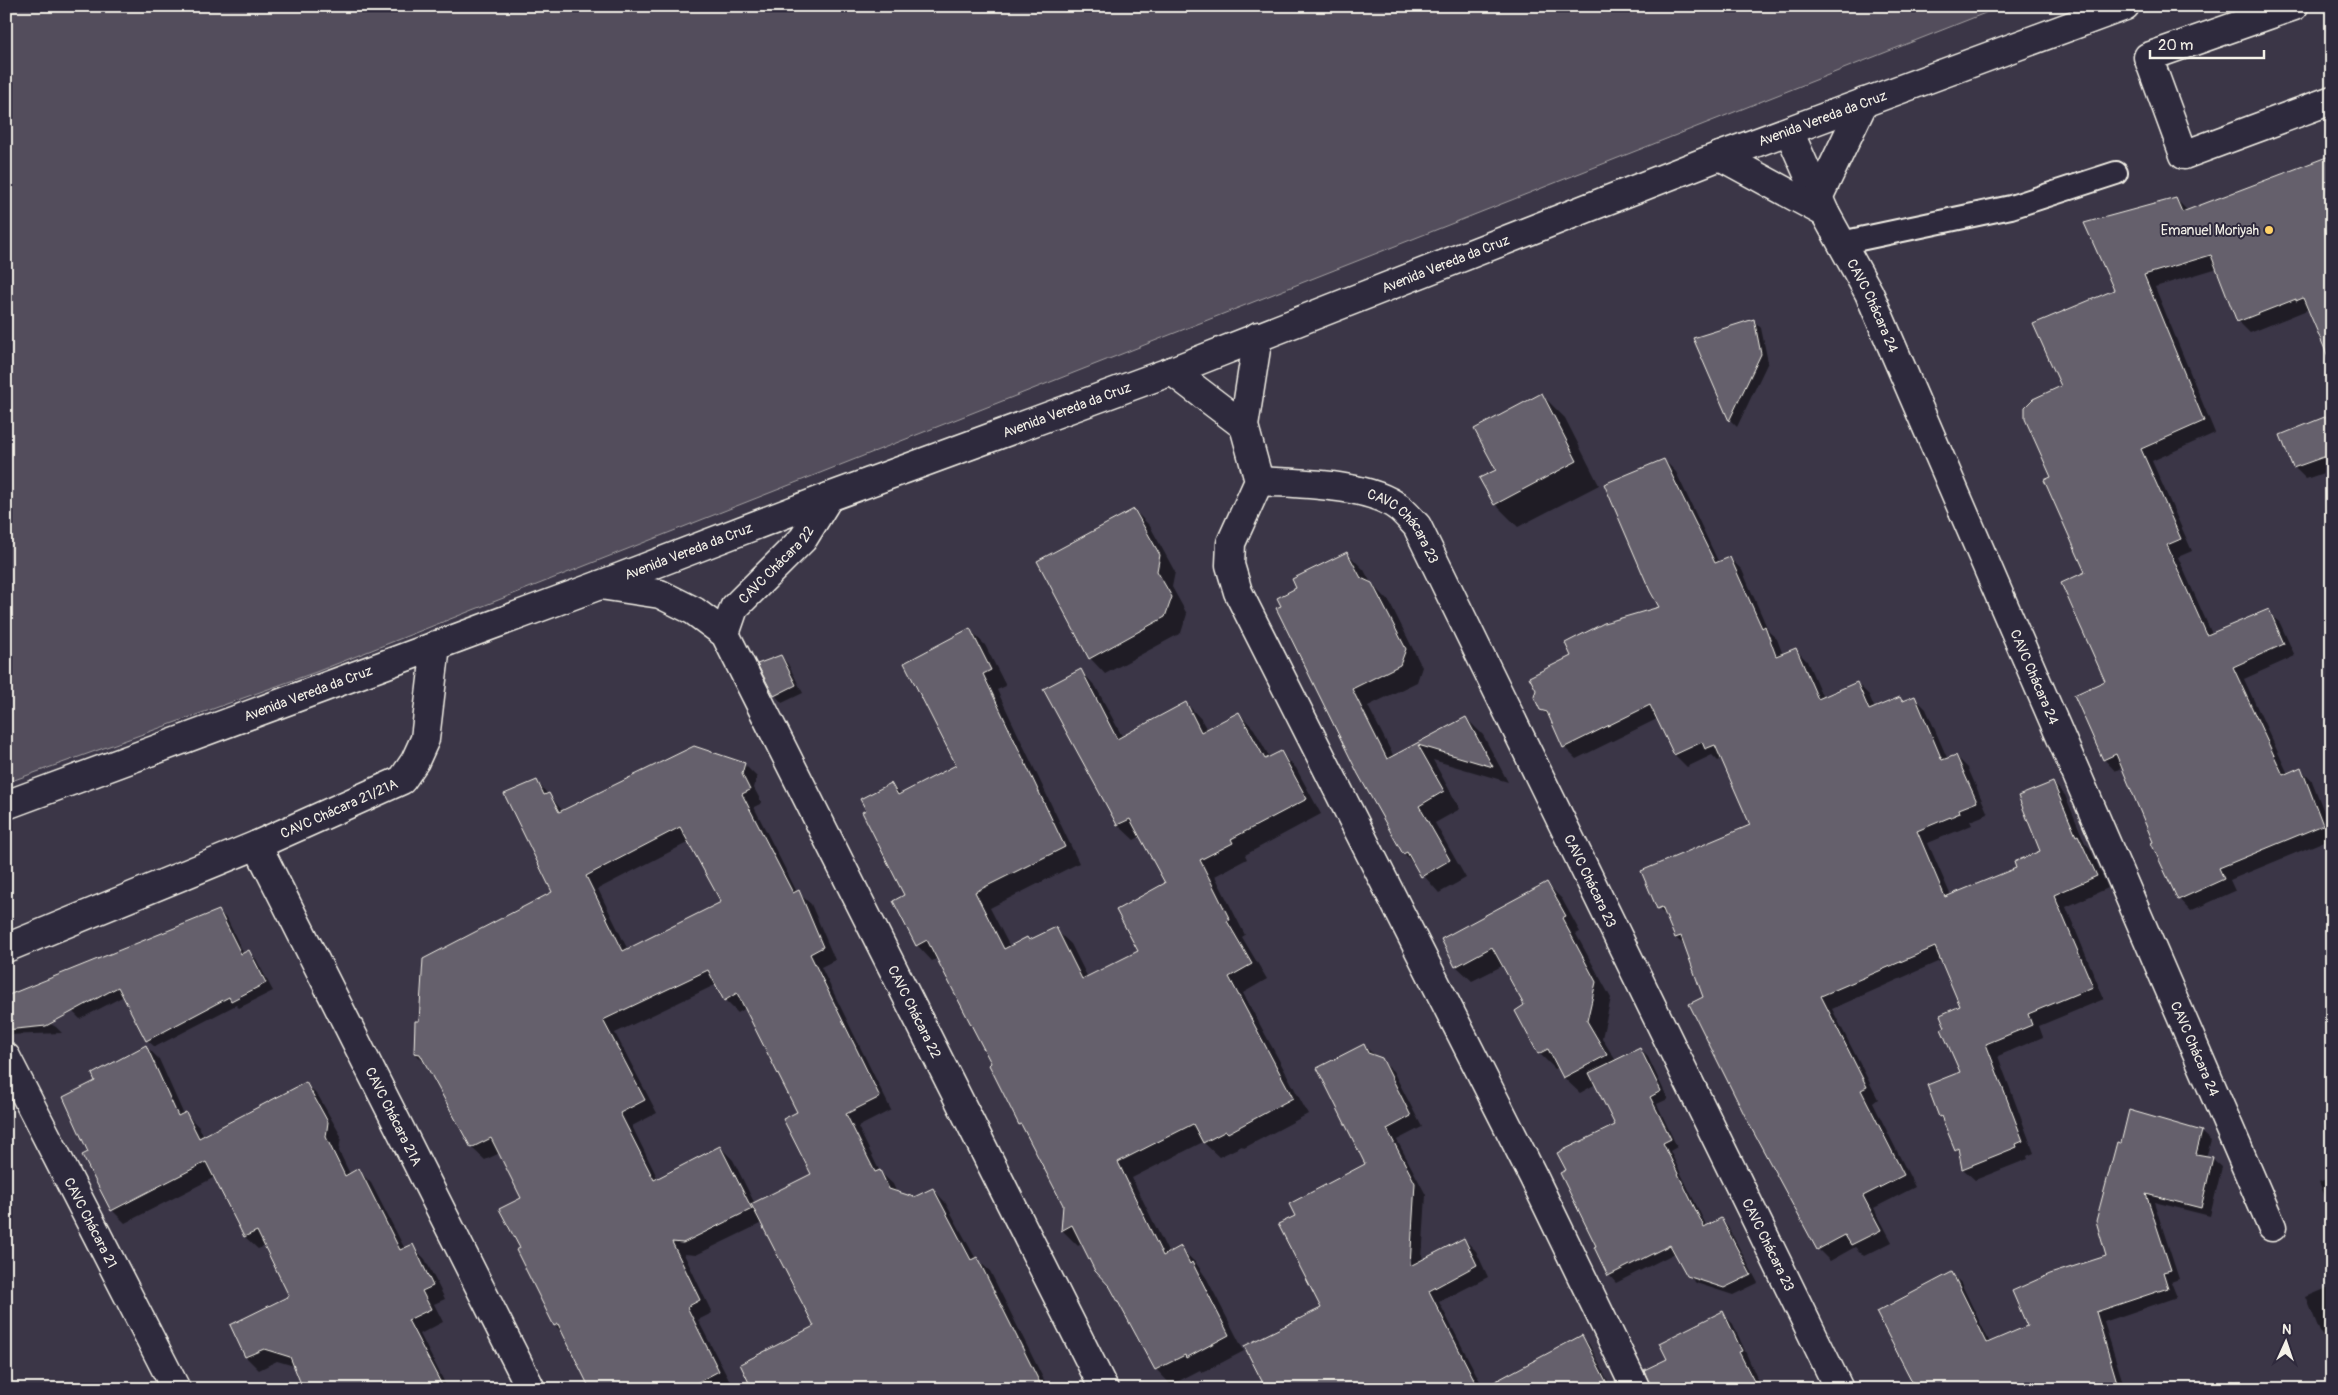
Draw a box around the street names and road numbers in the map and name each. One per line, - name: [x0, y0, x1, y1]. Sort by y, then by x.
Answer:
- street label: Avenida Vereda da Cruz: [1756, 87, 1889, 150]
- street label: Avenida Vereda da Cruz: [1379, 231, 1512, 297]
- street label: CAVC Chácara 24: [1843, 256, 1902, 355]
- street label: Avenida Vereda da Cruz: [1000, 379, 1134, 442]
- street label: CAVC Chácara 23: [1365, 485, 1442, 567]
- street label: Avenida Vereda da Cruz: [622, 519, 755, 584]
- street label: CAVC Chácara 22: [735, 523, 818, 608]
- street label: CAVC Chácara 24: [2006, 627, 2062, 727]
- street label: Avenida Vereda da Cruz: [241, 662, 375, 725]
- street label: CAVC Chácara 21/21A: [278, 775, 400, 842]
- street label: CAVC Chácara 23: [1560, 832, 1620, 930]
- street label: CAVC Chácara 22: [884, 963, 945, 1061]
- street label: CAVC Chácara 24: [2167, 999, 2223, 1099]
- street label: CAVC Chácara 21A: [361, 1065, 425, 1169]
- street label: CAVC Chácara 21: [60, 1175, 121, 1271]
- street label: CAVC Chácara 23: [1738, 1196, 1798, 1294]

